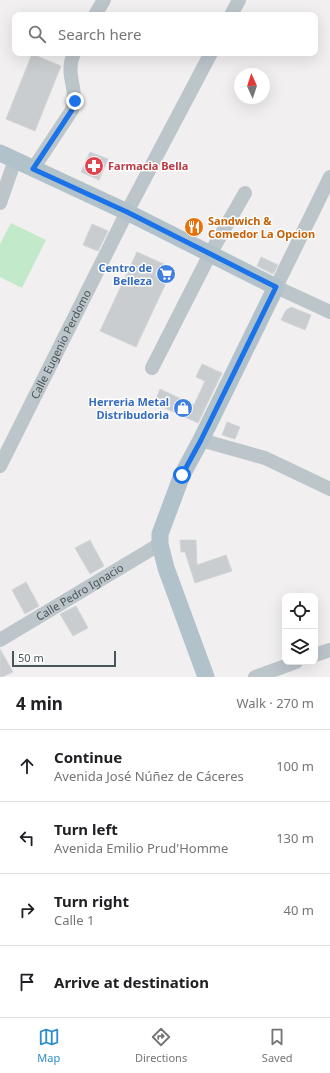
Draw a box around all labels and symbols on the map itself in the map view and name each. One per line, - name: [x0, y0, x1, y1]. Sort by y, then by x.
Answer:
- north arrow: [234, 68, 270, 104]
- route end: [66, 92, 84, 110]
- pharmacy icon: Farmacia Bella: [83, 155, 105, 177]
- place label: Farmacia Bella: [108, 158, 188, 173]
- place label: Sandwich & Comedor La Opcion: [208, 213, 315, 241]
- restaurant icon: Sandwich & Comedor La Opcion: [183, 216, 205, 238]
- place label: Centro de Belleza: [98, 260, 152, 288]
- supermarket icon: Centro de Belleza: [155, 263, 177, 285]
- street label: Calle Eugenio Perdomo: [27, 287, 94, 401]
- place label: Herreria Metal Distribudoria: [89, 394, 169, 422]
- shop icon: Herreria Metal Distribudoria: [172, 397, 194, 419]
- route start: [173, 466, 191, 484]
- street label: Calle Pedro Ignacio: [33, 559, 126, 624]
- scale bar: [12, 649, 116, 668]

